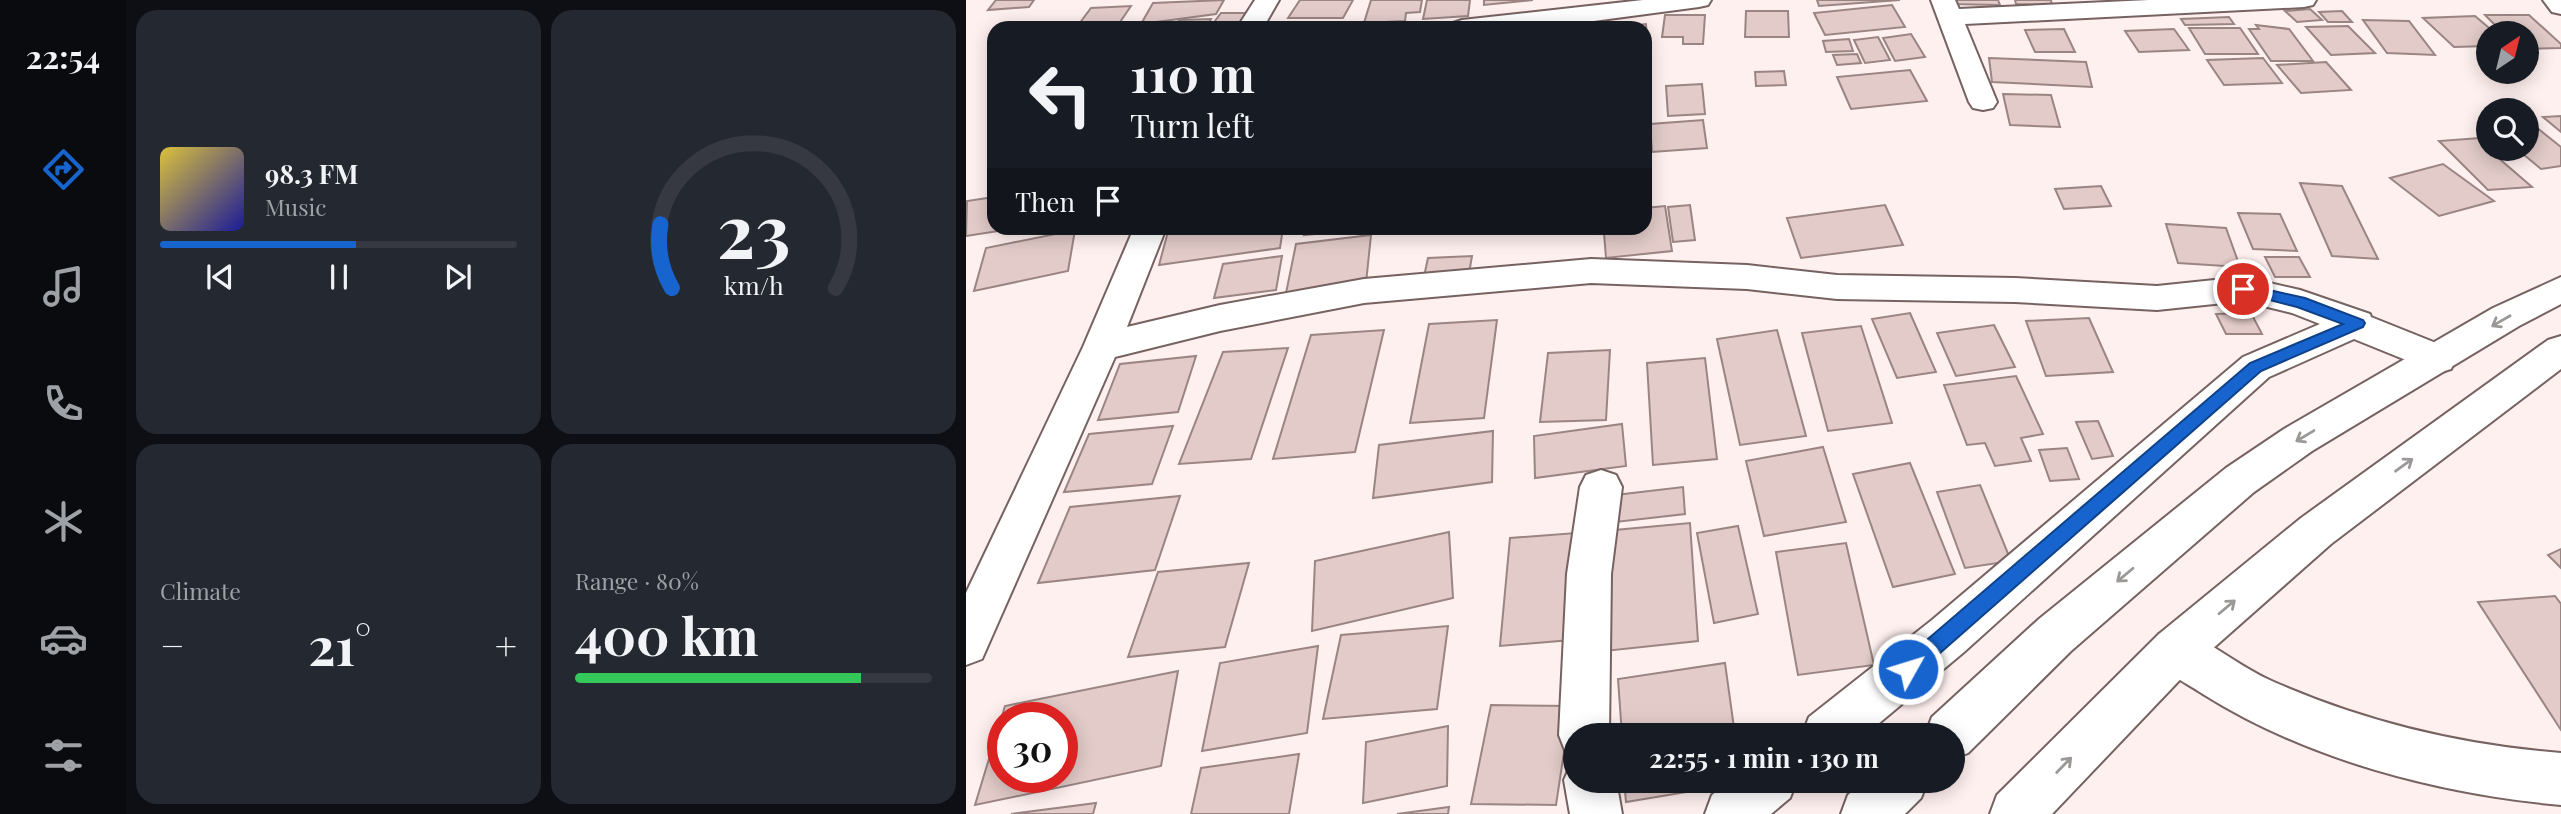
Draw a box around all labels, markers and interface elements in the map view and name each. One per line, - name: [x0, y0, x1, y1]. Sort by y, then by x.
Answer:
- north arrow: [2476, 21, 2539, 84]
- map controls: [2476, 21, 2539, 161]
- text: 22:54: [26, 34, 100, 77]
- text: 110 m: [1130, 40, 1255, 105]
- icon: left: [1015, 49, 1106, 140]
- button: search: [2476, 98, 2539, 161]
- text: Turn left: [1130, 103, 1254, 146]
- icon: directions: [39, 145, 88, 194]
- text: 98.3 FM: [265, 156, 358, 191]
- text: 23: [717, 179, 790, 276]
- icon: arrive: [1089, 182, 1127, 220]
- text: Then: [1015, 184, 1075, 219]
- text: Music: [265, 191, 326, 222]
- icon: previous: [201, 258, 239, 296]
- icon: pause: [320, 258, 358, 296]
- icon: next: [439, 258, 477, 296]
- pin: [2213, 259, 2273, 319]
- icon: music: [39, 262, 88, 311]
- text: km/h: [724, 268, 784, 301]
- icon: arrive: [2224, 270, 2262, 308]
- one-way arrow: [2491, 314, 2511, 328]
- icon: phone: [39, 379, 88, 428]
- one-way arrow: [2295, 429, 2315, 443]
- one-way arrow: [2395, 457, 2413, 472]
- icon: climate: [39, 497, 88, 546]
- text: Range · 80%: [575, 565, 699, 596]
- one-way arrow: [2117, 568, 2135, 583]
- text: Climate: [160, 575, 241, 606]
- one-way arrow: [2218, 599, 2236, 615]
- text: 400 km: [575, 600, 759, 669]
- text: 21°: [308, 610, 371, 679]
- icon: car: [39, 614, 88, 663]
- text: −: [160, 619, 185, 670]
- text: +: [495, 619, 517, 670]
- position arrow: [1871, 632, 1945, 706]
- speed limit sign: 30: [987, 702, 1078, 793]
- icon: filters: [39, 731, 88, 780]
- text: 22:55 · 1 min · 130 m: [1649, 740, 1879, 775]
- one-way arrow: [2055, 757, 2072, 774]

